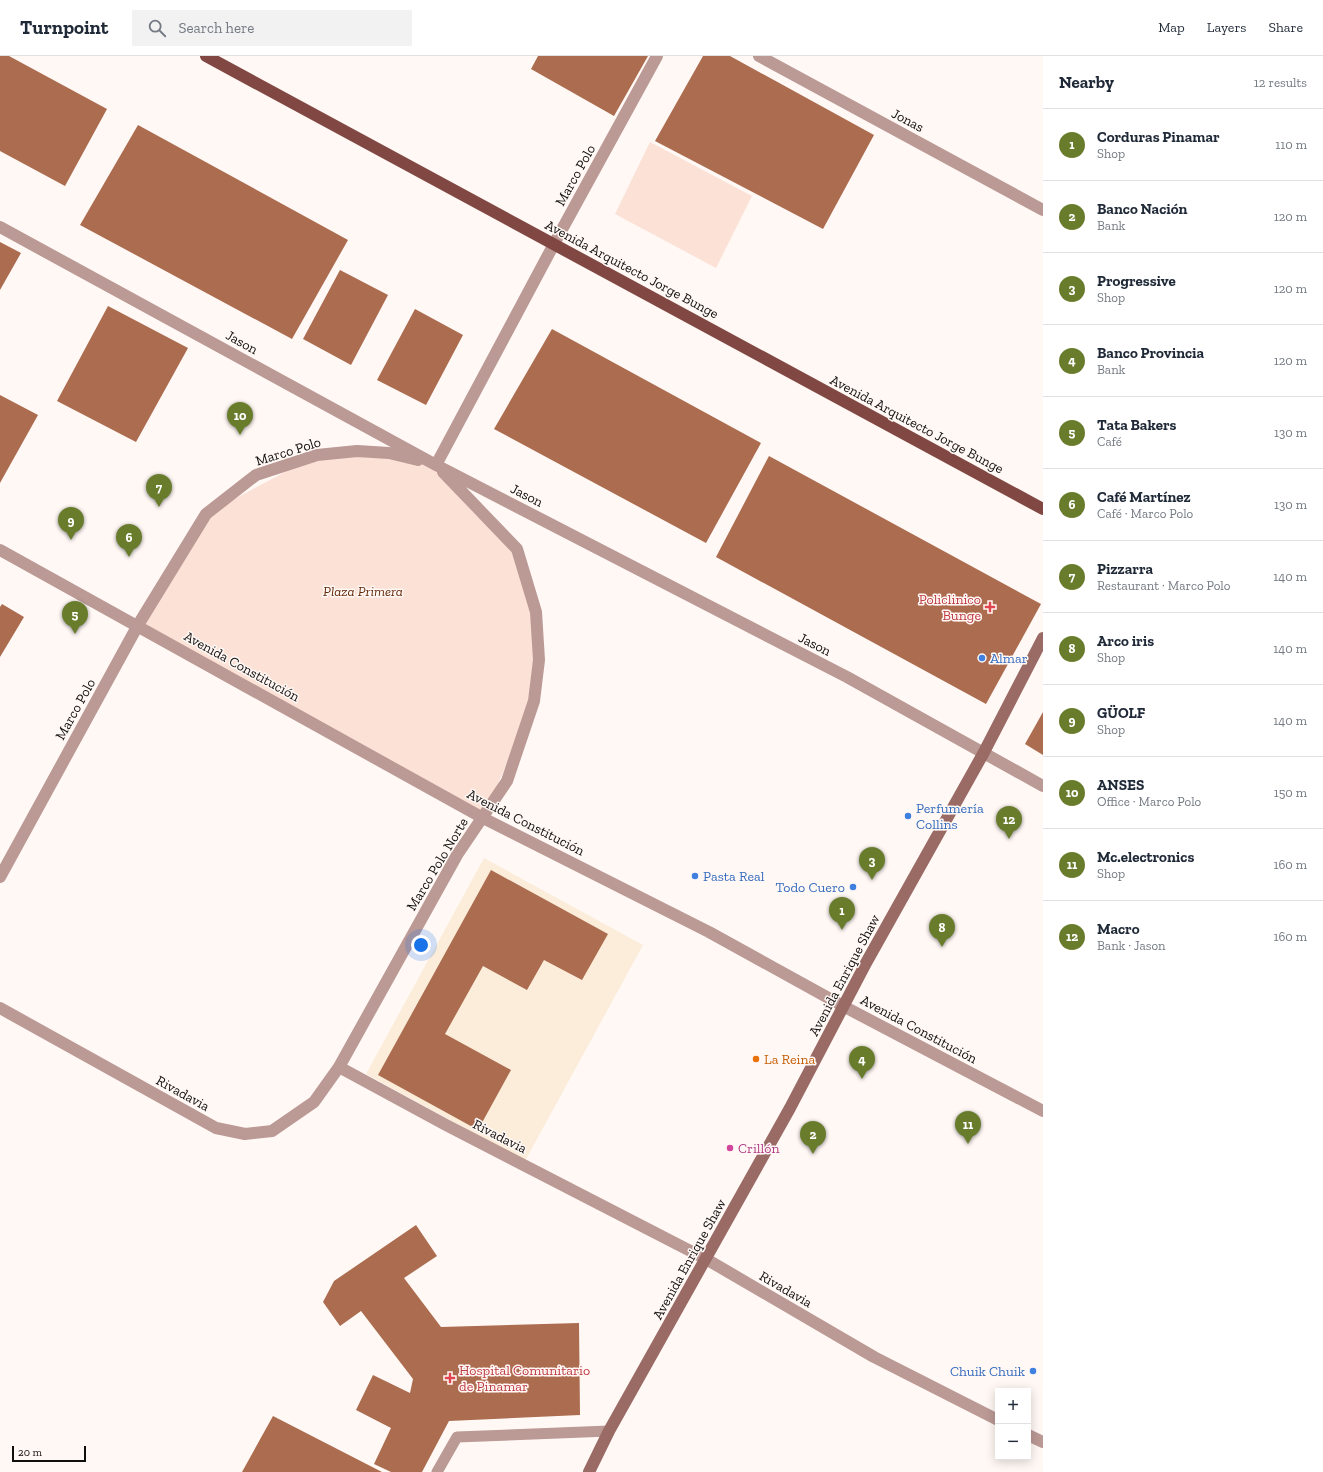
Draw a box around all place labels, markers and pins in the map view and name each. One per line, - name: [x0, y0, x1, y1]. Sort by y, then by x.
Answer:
- pin: 10: [227, 402, 253, 435]
- pin: 7: [146, 474, 172, 507]
- pin: 9: [58, 507, 84, 540]
- pin: 6: [116, 524, 142, 557]
- place label: Policlinico Bunge: [919, 591, 981, 624]
- pin: 5: [62, 601, 88, 634]
- marker: Policlinico Bunge: [984, 601, 996, 613]
- place label: Almar: [990, 650, 1028, 667]
- marker: Almar: [977, 653, 987, 663]
- place label: Perfumería Collins: [916, 800, 984, 833]
- pin: 12: [996, 806, 1022, 839]
- marker: Perfumería Collins: [903, 811, 913, 821]
- pin: 3: [859, 847, 885, 880]
- place label: Pasta Real: [703, 868, 765, 885]
- marker: Pasta Real: [690, 871, 700, 881]
- place label: Todo Cuero: [775, 879, 845, 896]
- marker: Todo Cuero: [848, 882, 858, 892]
- pin: 1: [829, 897, 855, 930]
- pin: 8: [929, 914, 955, 947]
- pin: 4: [849, 1046, 875, 1079]
- place label: La Reina: [764, 1051, 816, 1068]
- marker: La Reina: [751, 1054, 761, 1064]
- pin: 11: [955, 1111, 981, 1144]
- pin: 2: [800, 1121, 826, 1154]
- place label: Crillón: [738, 1140, 780, 1157]
- marker: Crillón: [725, 1143, 735, 1153]
- place label: Hospital Comunitario de Pinamar: [459, 1362, 590, 1395]
- place label: Chuik Chuik: [950, 1363, 1026, 1380]
- marker: Chuik Chuik: [1028, 1366, 1038, 1376]
- marker: Hospital Comunitario de Pinamar: [444, 1372, 456, 1384]

